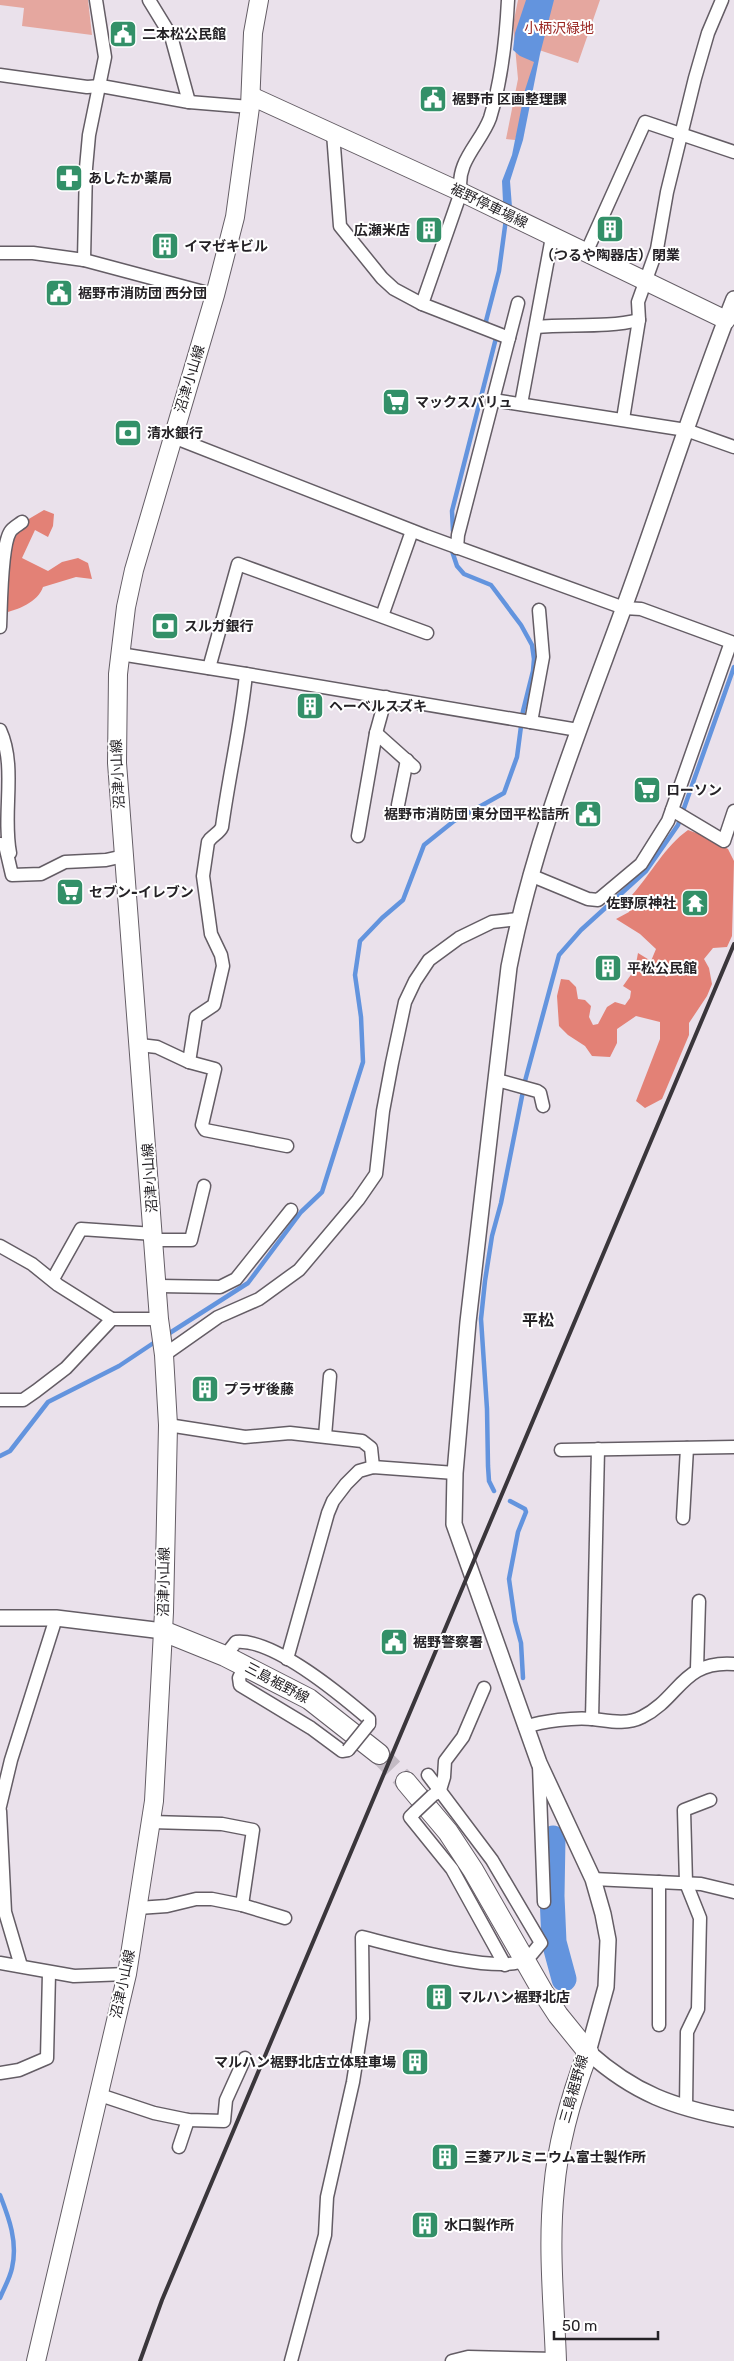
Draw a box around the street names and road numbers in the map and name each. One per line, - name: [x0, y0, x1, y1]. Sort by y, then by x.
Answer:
- street label: 裾野停車場線: [448, 180, 530, 232]
- street label: 沼津小山線: [172, 343, 208, 415]
- street label: 沼津小山線: [108, 739, 128, 809]
- street label: 沼津小山線: [139, 1142, 161, 1214]
- street label: 沼津小山線: [155, 1547, 173, 1617]
- street label: 三島裾野線: [242, 1659, 312, 1707]
- street label: 沼津小山線: [107, 1948, 139, 2020]
- street label: 三島裾野線: [556, 2053, 592, 2125]

